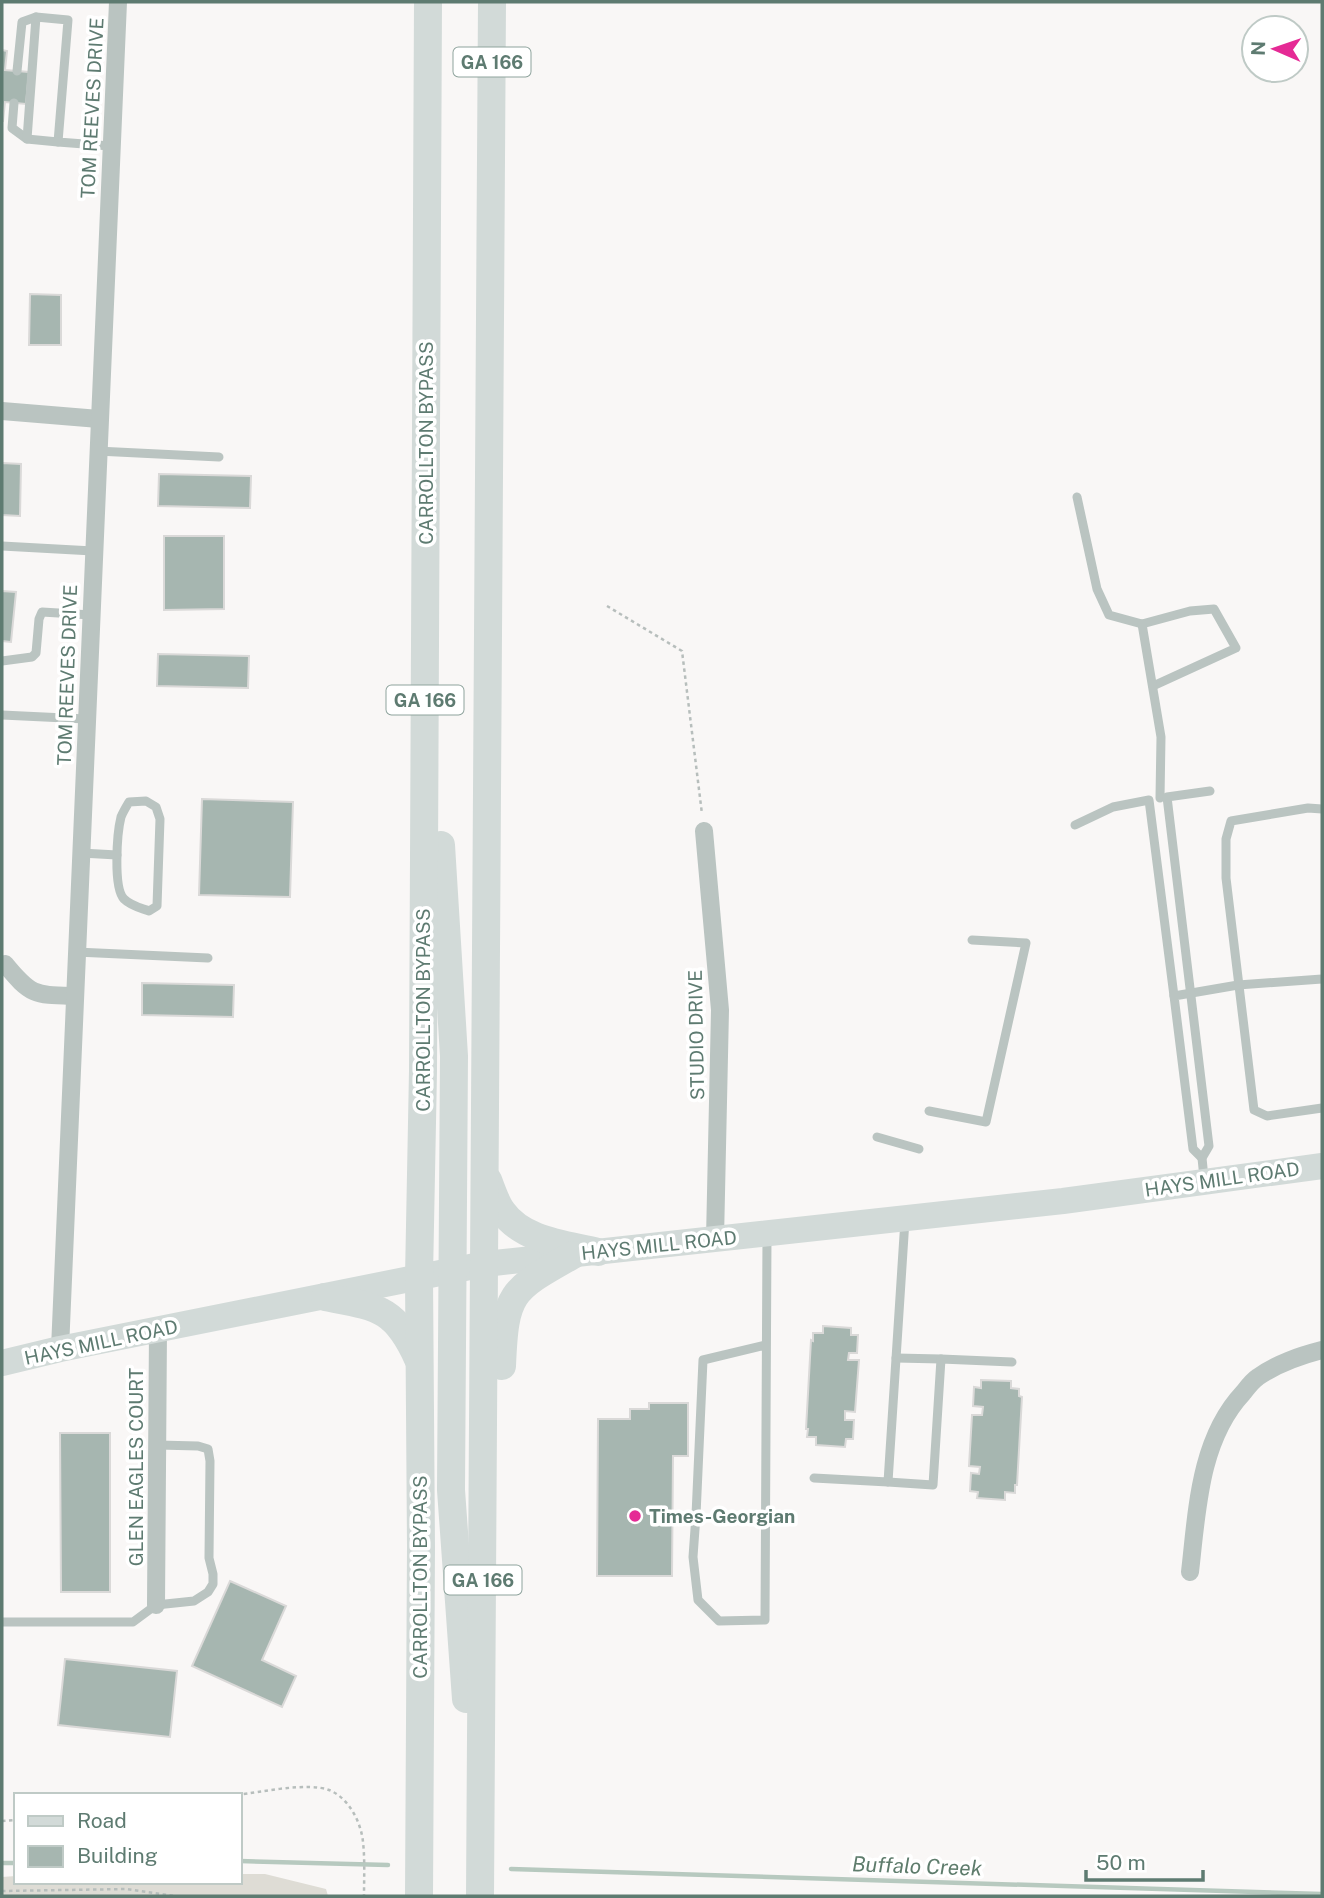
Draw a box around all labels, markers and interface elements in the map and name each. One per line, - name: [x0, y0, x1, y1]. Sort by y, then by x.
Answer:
- north arrow: [1240, 14, 1310, 84]
- street label: TOM REEVES DRIVE: [76, 17, 108, 199]
- text: N: [1247, 41, 1269, 56]
- road number: GA 166: [454, 48, 530, 76]
- street label: CARROLLTON BYPASS: [415, 341, 437, 545]
- street label: TOM REEVES DRIVE: [53, 584, 81, 766]
- road number: GA 166: [386, 686, 464, 714]
- street label: CARROLLTON BYPASS: [412, 908, 434, 1112]
- street label: STUDIO DRIVE: [684, 970, 708, 1100]
- street label: HAYS MILL ROAD: [1143, 1157, 1301, 1201]
- street label: HAYS MILL ROAD: [580, 1226, 738, 1264]
- street label: HAYS MILL ROAD: [22, 1315, 180, 1369]
- street label: GLEN EAGLES COURT: [125, 1368, 147, 1566]
- street label: CARROLLTON BYPASS: [409, 1475, 431, 1679]
- place label: Times-Georgian: [649, 1505, 795, 1527]
- marker: Times-Georgian: [627, 1508, 643, 1524]
- road number: GA 166: [444, 1566, 522, 1595]
- legend: [14, 1793, 242, 1884]
- text: Road: [77, 1808, 127, 1833]
- scale bar: [1086, 1839, 1203, 1883]
- text: Building: [77, 1843, 158, 1868]
- text: 50 m: [1096, 1850, 1146, 1875]
- water label: Buffalo Creek: [852, 1851, 983, 1881]

